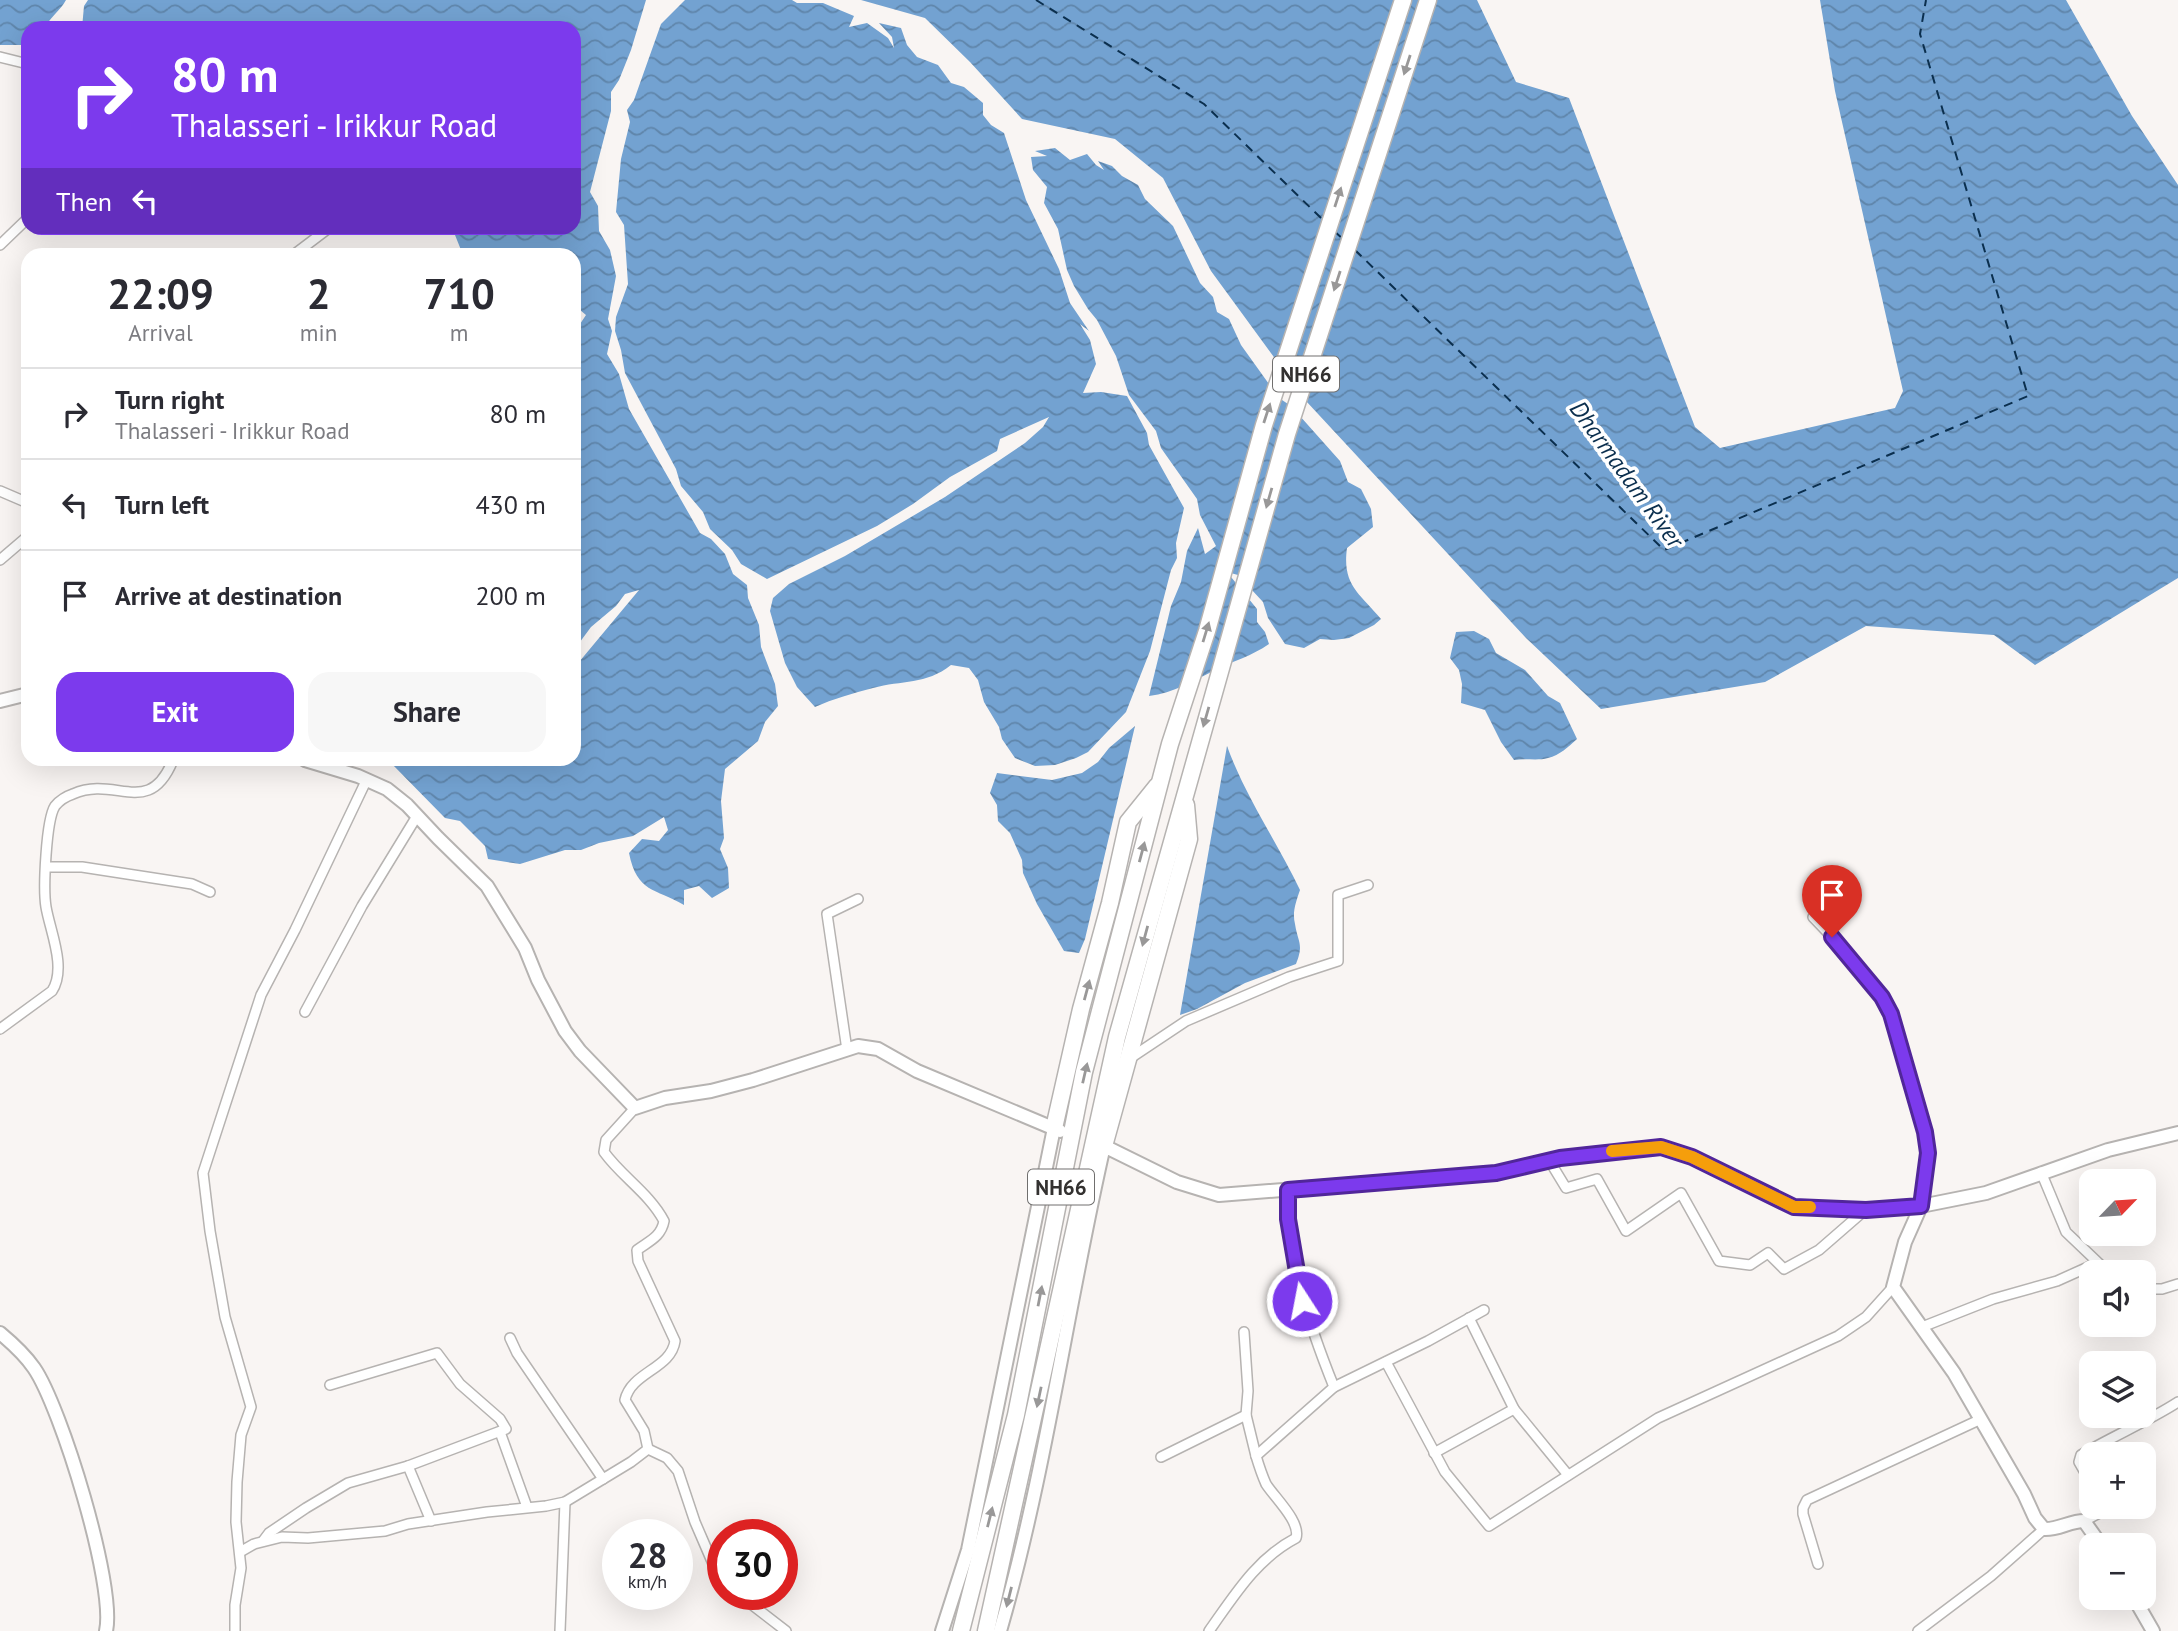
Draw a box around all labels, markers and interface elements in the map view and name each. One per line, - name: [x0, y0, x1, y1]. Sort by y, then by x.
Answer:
- text: 80 m: [171, 42, 278, 106]
- icon: right: [56, 49, 147, 140]
- one-way arrow: [1401, 55, 1412, 76]
- text: Thalasseri - Irikkur Road: [171, 104, 497, 146]
- icon: left: [126, 182, 164, 220]
- text: Then: [56, 185, 112, 218]
- one-way arrow: [1334, 187, 1344, 208]
- text: 22:09: [107, 266, 214, 321]
- text: 2: [307, 266, 330, 321]
- text: 710: [423, 266, 495, 321]
- one-way arrow: [1331, 271, 1341, 292]
- text: Arrival: [128, 318, 193, 347]
- text: min: [300, 318, 337, 347]
- text: m: [450, 318, 468, 347]
- road number: NH66: [1273, 356, 1339, 392]
- text: Turn right: [115, 383, 224, 416]
- water label: Dharmadam River: [1563, 394, 1692, 555]
- icon: right: [56, 395, 94, 433]
- text: 80 m: [490, 397, 546, 430]
- one-way arrow: [1263, 403, 1273, 424]
- text: Thalasseri - Irikkur Road: [115, 416, 350, 445]
- icon: left: [56, 486, 94, 524]
- text: Turn left: [115, 488, 209, 521]
- text: 430 m: [475, 488, 546, 521]
- one-way arrow: [1263, 488, 1273, 509]
- icon: arrive: [56, 577, 94, 615]
- text: Arrive at destination: [115, 579, 342, 612]
- text: 200 m: [475, 579, 546, 612]
- one-way arrow: [1202, 622, 1212, 643]
- button: Exit: [56, 672, 294, 752]
- button: Share: [308, 672, 546, 752]
- one-way arrow: [1201, 707, 1211, 728]
- one-way arrow: [1137, 841, 1148, 863]
- pin: [1802, 865, 1862, 937]
- icon: arrive: [1813, 876, 1851, 914]
- one-way arrow: [1140, 926, 1150, 947]
- one-way arrow: [1082, 979, 1092, 1000]
- one-way arrow: [1079, 1062, 1090, 1084]
- north arrow: [2079, 1169, 2156, 1246]
- map controls: [2079, 1169, 2156, 1610]
- road number: NH66: [1028, 1170, 1094, 1204]
- button: sound: [2079, 1260, 2156, 1337]
- position arrow: [1265, 1264, 1339, 1338]
- one-way arrow: [1034, 1285, 1045, 1307]
- button: layers: [2079, 1351, 2156, 1428]
- one-way arrow: [1033, 1386, 1044, 1408]
- button: +: [2079, 1442, 2156, 1519]
- one-way arrow: [985, 1506, 996, 1528]
- speed limit sign: 30: [707, 1519, 798, 1610]
- text: 28: [628, 1532, 667, 1578]
- button: −: [2079, 1533, 2156, 1610]
- text: km/h: [628, 1570, 667, 1593]
- one-way arrow: [1003, 1586, 1014, 1608]

